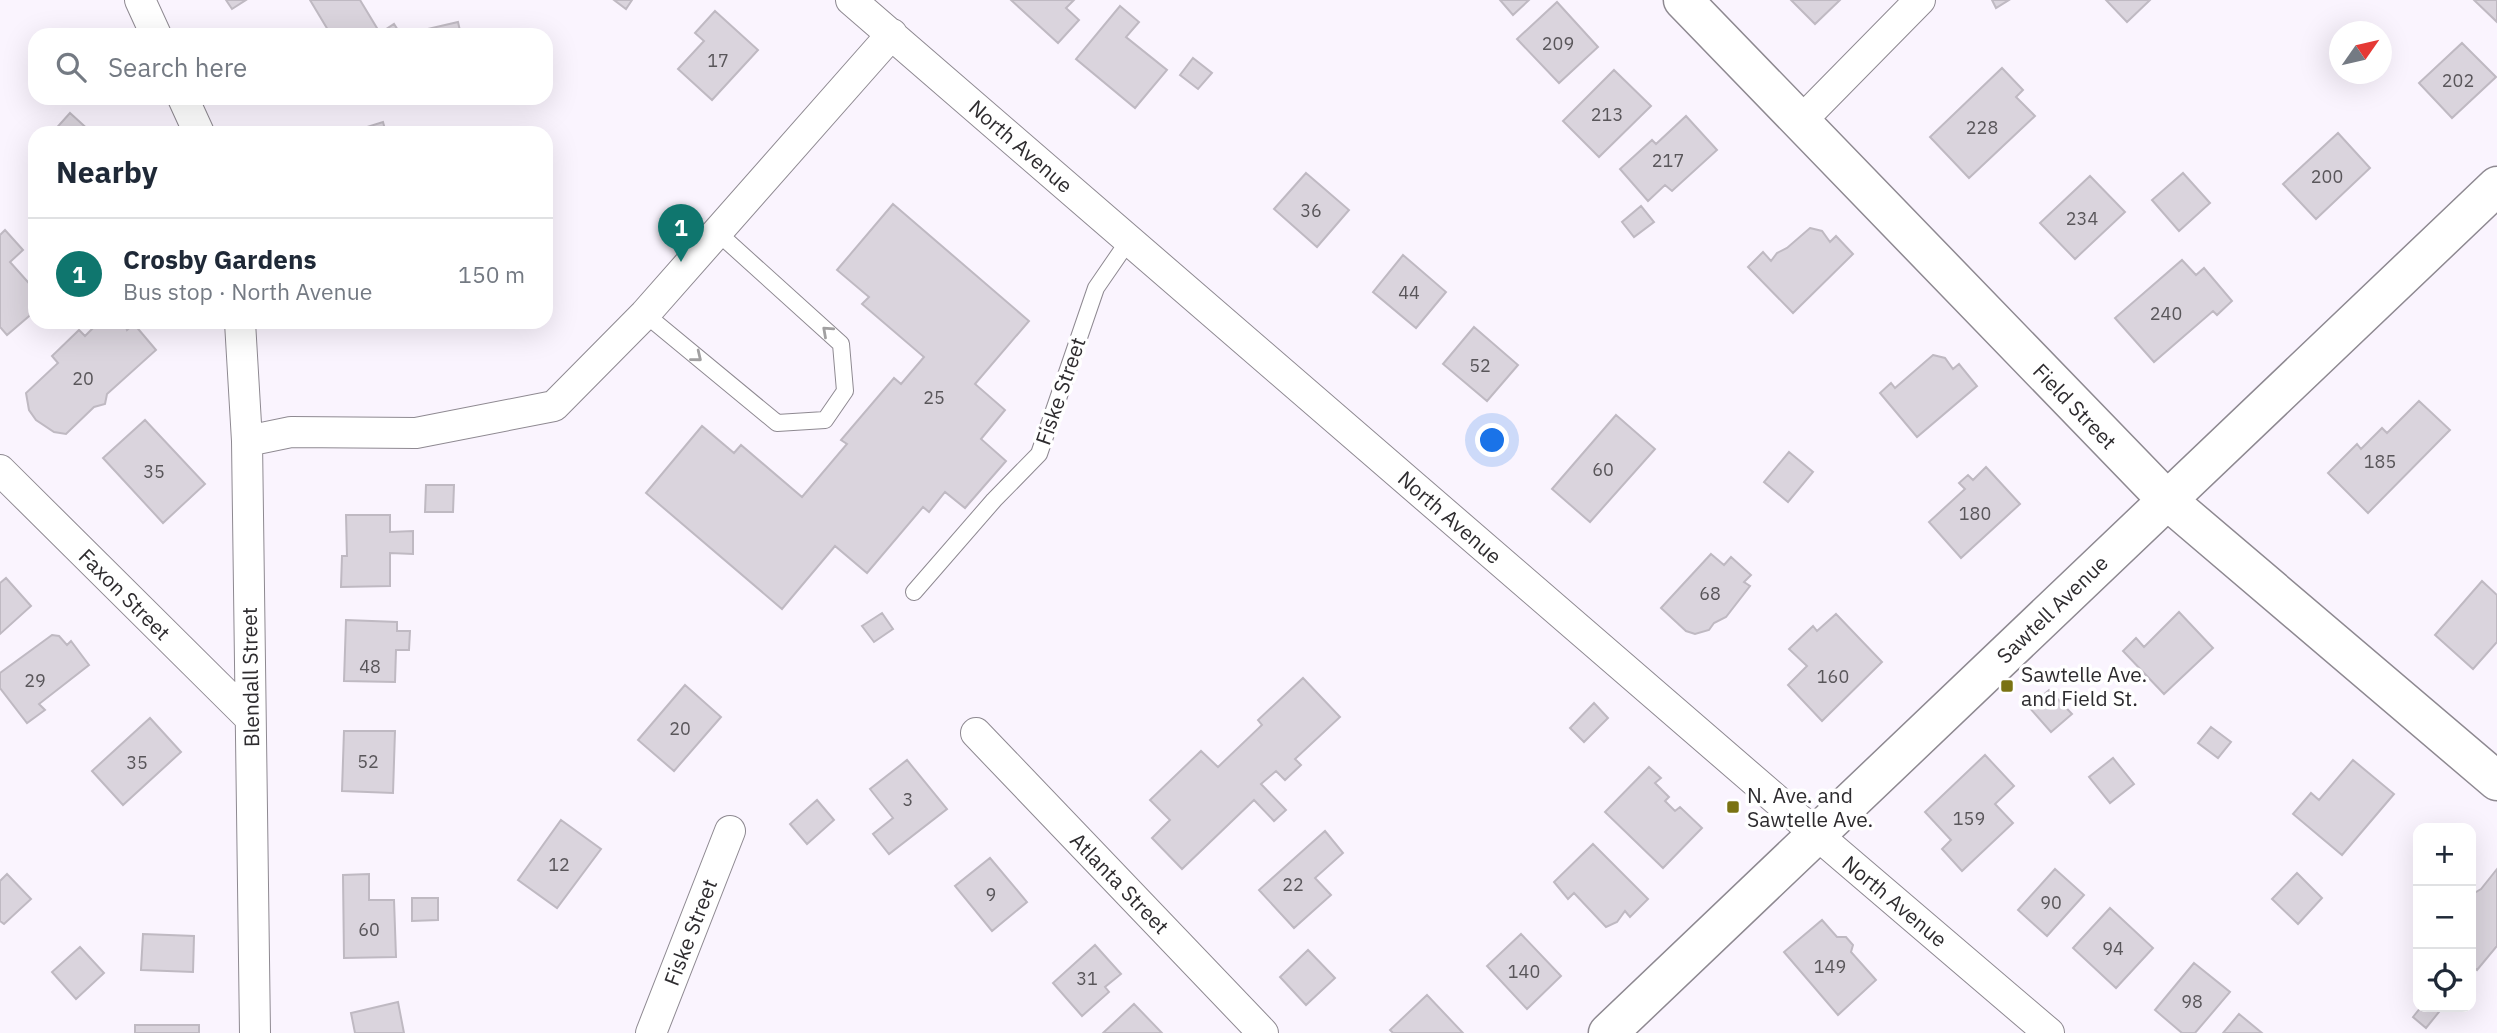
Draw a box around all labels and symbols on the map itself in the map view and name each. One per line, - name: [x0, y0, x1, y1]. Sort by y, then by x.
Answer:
- north arrow: [2329, 21, 2392, 84]
- house number: 209: [1542, 32, 1574, 55]
- house number: 17: [707, 49, 729, 72]
- house number: 202: [2442, 69, 2474, 92]
- street label: North Avenue: [963, 93, 1079, 199]
- house number: 213: [1591, 103, 1623, 126]
- house number: 228: [1966, 116, 1998, 139]
- house number: 217: [1652, 149, 1684, 172]
- house number: 200: [2311, 165, 2343, 188]
- house number: 36: [1300, 199, 1322, 222]
- pin: 1: [658, 204, 704, 262]
- house number: 234: [2066, 207, 2098, 230]
- house number: 44: [1398, 281, 1420, 304]
- house number: 240: [2150, 302, 2182, 325]
- one-way arrow: [822, 327, 835, 339]
- street label: Fiske Street: [1029, 333, 1091, 449]
- one-way arrow: [690, 349, 702, 362]
- house number: 52: [1469, 354, 1491, 377]
- street label: Field Street: [2027, 357, 2123, 455]
- house number: 20: [72, 367, 94, 390]
- house number: 25: [923, 386, 945, 409]
- your location: [1475, 423, 1509, 457]
- house number: 185: [2364, 450, 2396, 473]
- house number: 60: [1592, 458, 1614, 481]
- house number: 35: [143, 460, 165, 483]
- street label: North Avenue: [1392, 464, 1508, 570]
- house number: 180: [1959, 502, 1991, 525]
- street label: Faxon Street: [73, 542, 177, 646]
- street label: Sawtell Avenue: [1990, 549, 2114, 669]
- house number: 68: [1699, 582, 1721, 605]
- street label: Blendall Street: [235, 607, 265, 747]
- house number: 48: [359, 655, 381, 678]
- place label: Sawtelle Ave. and Field St.: [2021, 660, 2147, 712]
- house number: 160: [1817, 665, 1849, 688]
- house number: 29: [24, 669, 46, 692]
- marker: Sawtelle Ave. and Field St.: [1999, 678, 2015, 694]
- house number: 20: [669, 717, 691, 740]
- house number: 52: [357, 750, 379, 773]
- house number: 35: [126, 751, 148, 774]
- place label: N. Ave. and Sawtelle Ave.: [1747, 781, 1873, 833]
- house number: 3: [903, 788, 913, 811]
- marker: N. Ave. and Sawtelle Ave.: [1725, 799, 1741, 815]
- house number: 159: [1953, 807, 1985, 830]
- street label: Atlanta Street: [1065, 826, 1175, 940]
- street label: North Avenue: [1837, 849, 1953, 953]
- house number: 12: [548, 853, 570, 876]
- house number: 22: [1282, 873, 1304, 896]
- street label: Fiske Street: [657, 875, 723, 989]
- house number: 9: [986, 883, 996, 906]
- house number: 90: [2040, 891, 2062, 914]
- house number: 60: [358, 918, 380, 941]
- house number: 94: [2102, 937, 2124, 960]
- house number: 149: [1814, 955, 1846, 978]
- house number: 140: [1508, 960, 1540, 983]
- house number: 31: [1076, 967, 1098, 990]
- house number: 98: [2181, 990, 2203, 1013]

